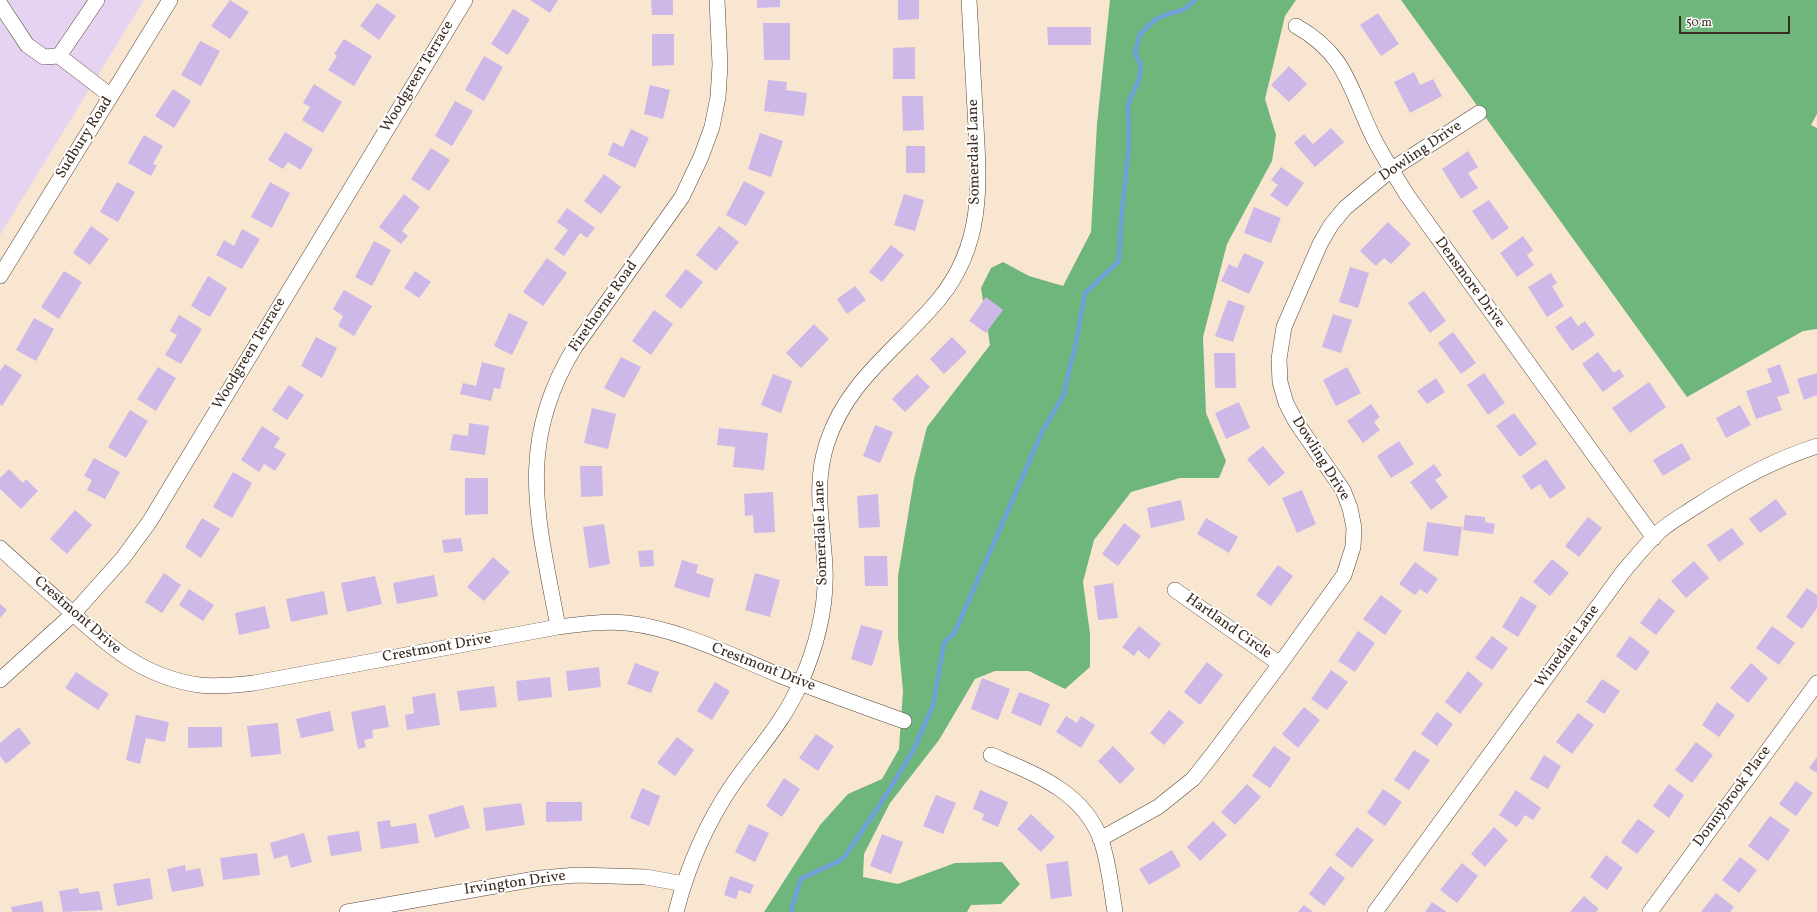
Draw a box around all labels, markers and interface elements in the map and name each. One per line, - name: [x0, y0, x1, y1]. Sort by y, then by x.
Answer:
- scale bar: [1681, 8, 1792, 34]
- text: 50 m: [1686, 15, 1712, 31]
- street label: Woodgreen Terrace: [378, 18, 458, 136]
- street label: Sudbury Road: [53, 94, 117, 182]
- street label: Somerdale Lane: [965, 99, 985, 205]
- street label: Dowling Drive: [1376, 118, 1466, 186]
- street label: Densmore Drive: [1430, 234, 1508, 332]
- street label: Firethorne Road: [566, 258, 642, 356]
- street label: Woodgreen Terrace: [210, 295, 290, 413]
- street label: Dowling Drive: [1287, 414, 1353, 504]
- street label: Somerdale Lane: [811, 480, 833, 586]
- street label: Crestmont Drive: [30, 573, 124, 659]
- street label: Hartland Circle: [1181, 591, 1275, 663]
- street label: Winedale Lane: [1532, 602, 1604, 692]
- street label: Crestmont Drive: [381, 631, 493, 667]
- street label: Crestmont Drive: [708, 640, 818, 696]
- street label: Donnybrook Place: [1690, 743, 1776, 851]
- street label: Irvington Drive: [463, 868, 567, 900]

